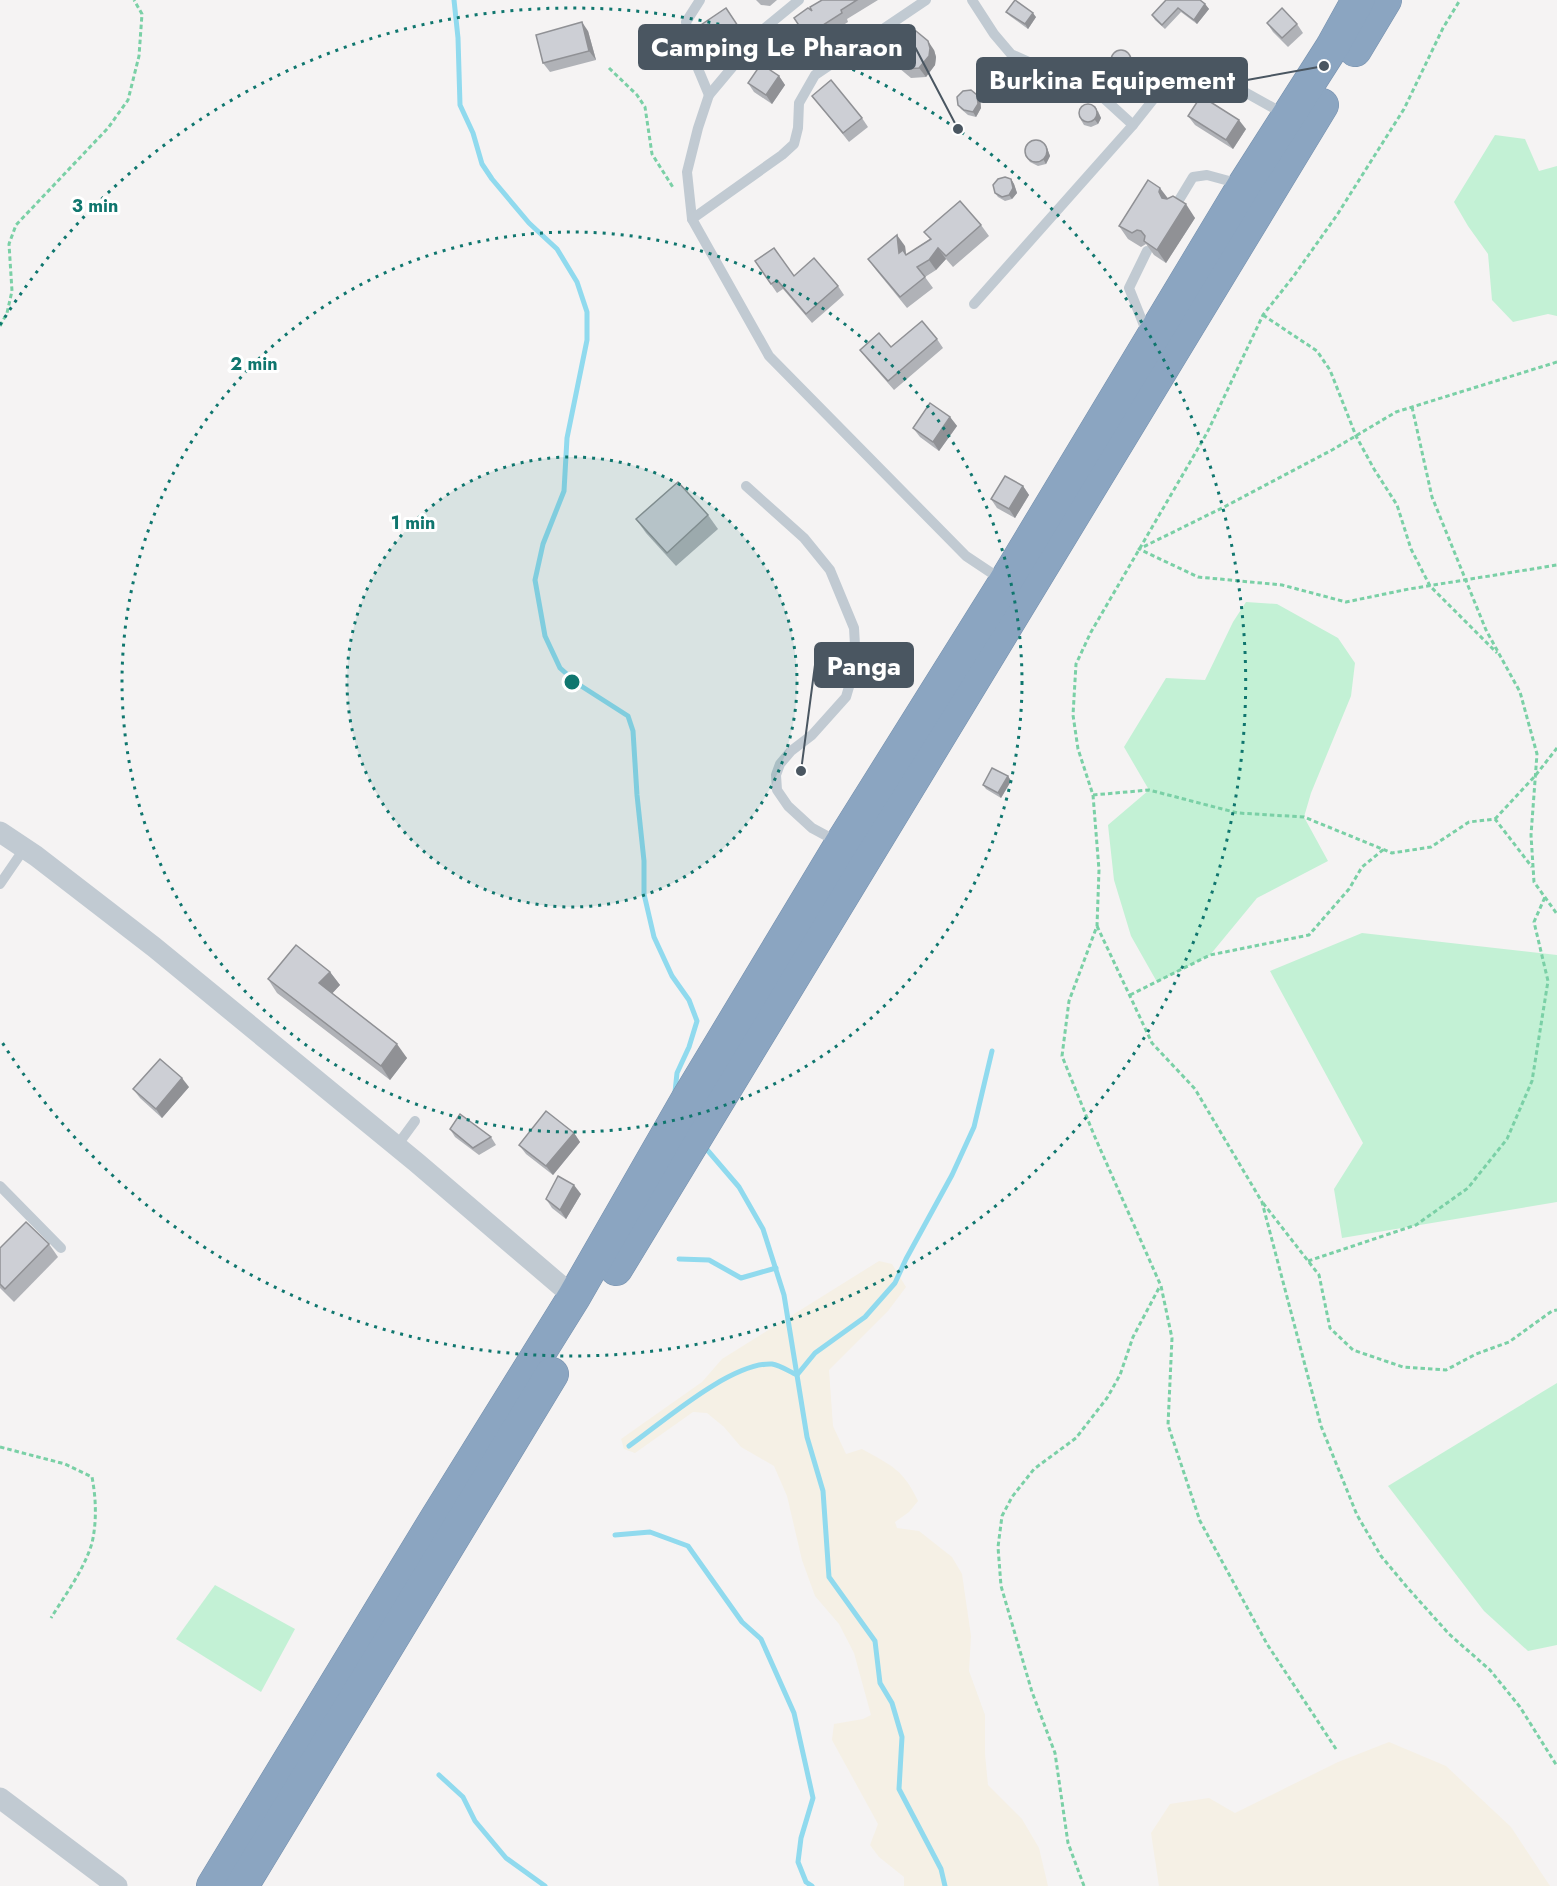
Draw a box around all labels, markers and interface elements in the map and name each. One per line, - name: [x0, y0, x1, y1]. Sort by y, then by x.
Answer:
- callout: Camping Le Pharaon: [639, 25, 915, 69]
- text: Camping Le Pharaon: [651, 28, 903, 66]
- callout: Burkina Equipement: [977, 58, 1247, 102]
- text: Burkina Equipement: [989, 61, 1236, 99]
- text: 3 min: [72, 193, 118, 219]
- text: 2 min: [230, 351, 278, 377]
- text: 1 min: [391, 510, 435, 536]
- callout: Panga: [815, 643, 913, 687]
- text: Panga: [827, 647, 901, 685]
- centre of rings: [562, 672, 582, 692]

